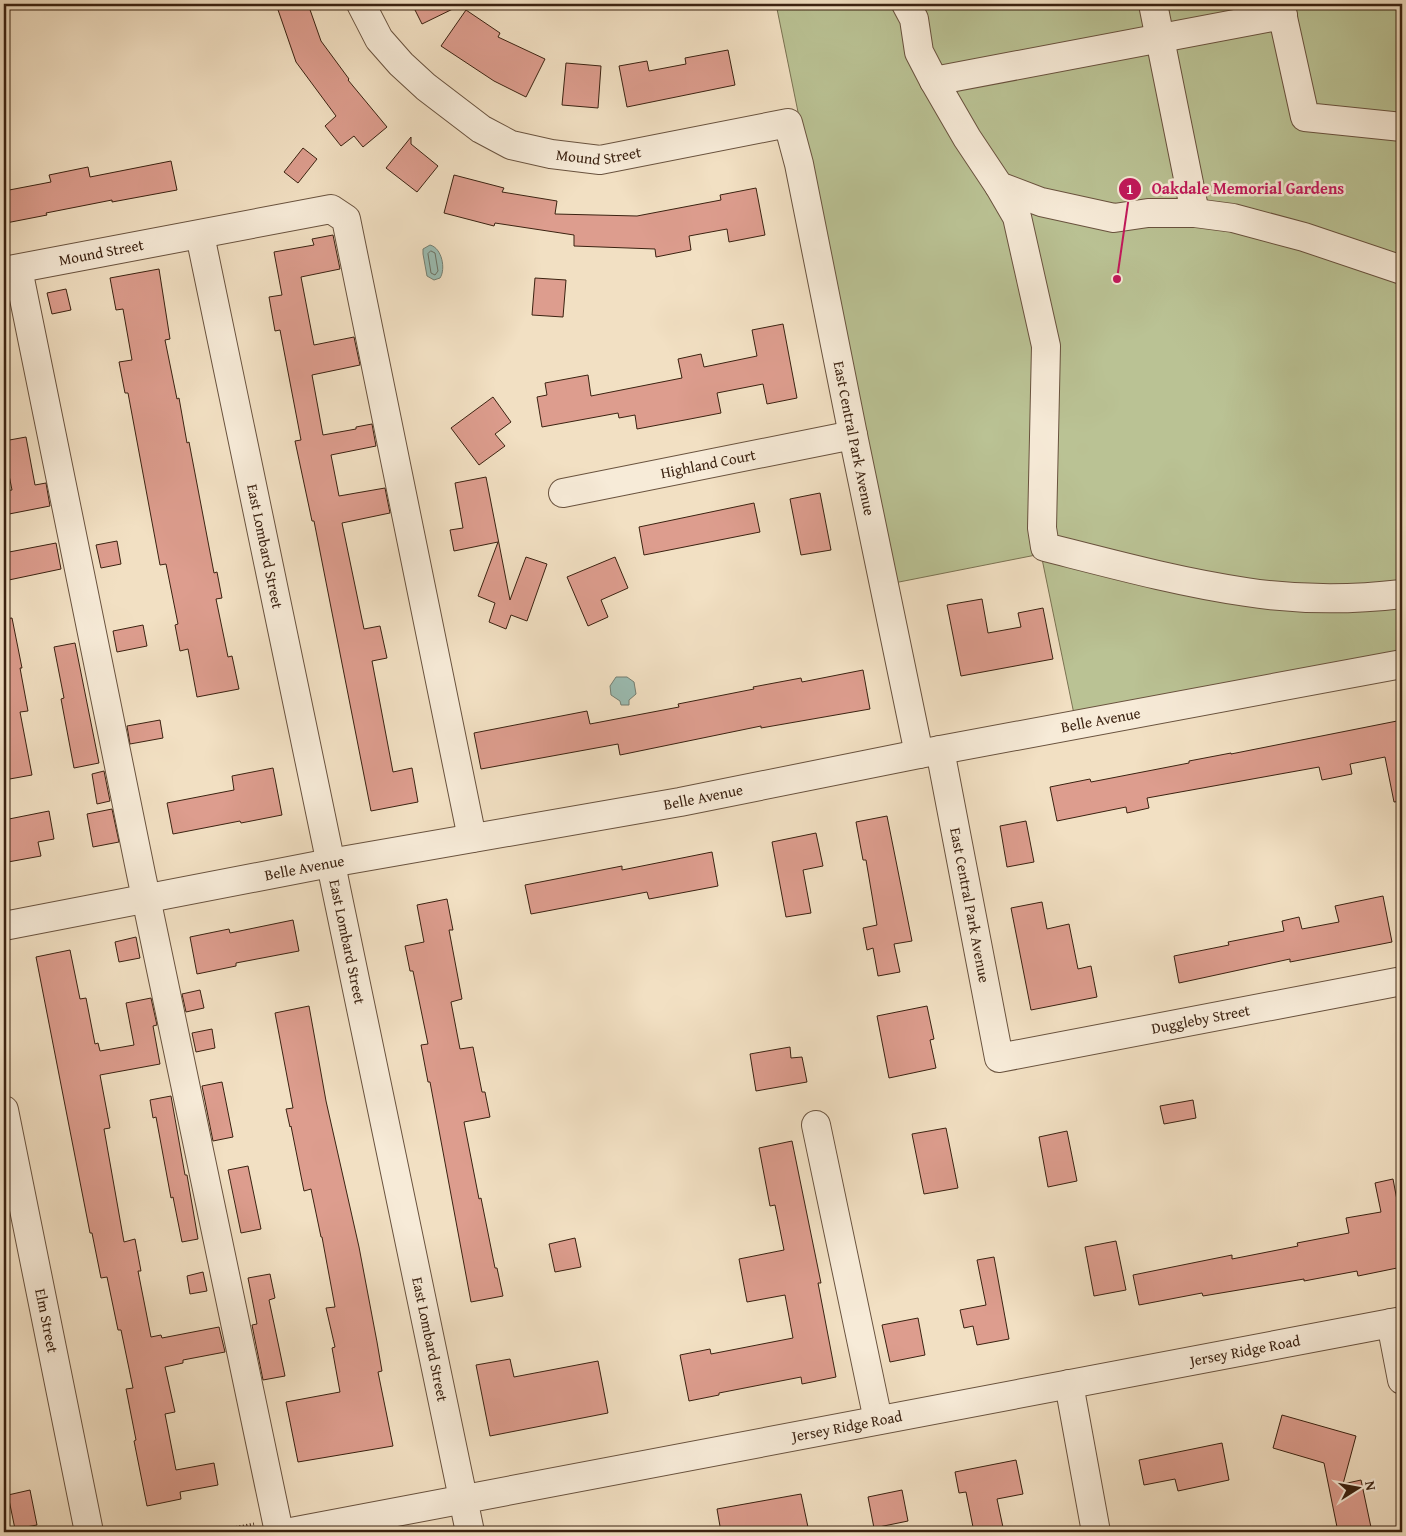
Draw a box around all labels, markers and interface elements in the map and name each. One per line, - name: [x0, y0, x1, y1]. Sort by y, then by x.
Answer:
- street label: Mound Street: [555, 141, 644, 170]
- callout: Oakdale Memorial Gardens: [1117, 173, 1355, 204]
- text: Oakdale Memorial Gardens: [1152, 176, 1344, 200]
- text: 1: [1126, 178, 1134, 199]
- street label: Mound Street: [57, 234, 146, 270]
- street label: East Central Park Avenue: [828, 359, 880, 517]
- street label: Highland Court: [659, 444, 758, 483]
- street label: East Lombard Street: [242, 482, 289, 611]
- street label: Belle Avenue: [1059, 702, 1142, 737]
- street label: Belle Avenue: [662, 779, 745, 815]
- street label: East Central Park Avenue: [945, 826, 995, 984]
- street label: Belle Avenue: [263, 850, 346, 885]
- street label: East Lombard Street: [324, 878, 371, 1007]
- street label: Duggleby Street: [1150, 999, 1252, 1039]
- street label: East Lombard Street: [407, 1275, 454, 1404]
- street label: Elm Street: [30, 1287, 64, 1355]
- street label: Jersey Ridge Road: [1186, 1330, 1302, 1371]
- street label: Jersey Ridge Road: [788, 1405, 904, 1447]
- north arrow: [1334, 1464, 1384, 1514]
- text: N: [1360, 1479, 1382, 1493]

